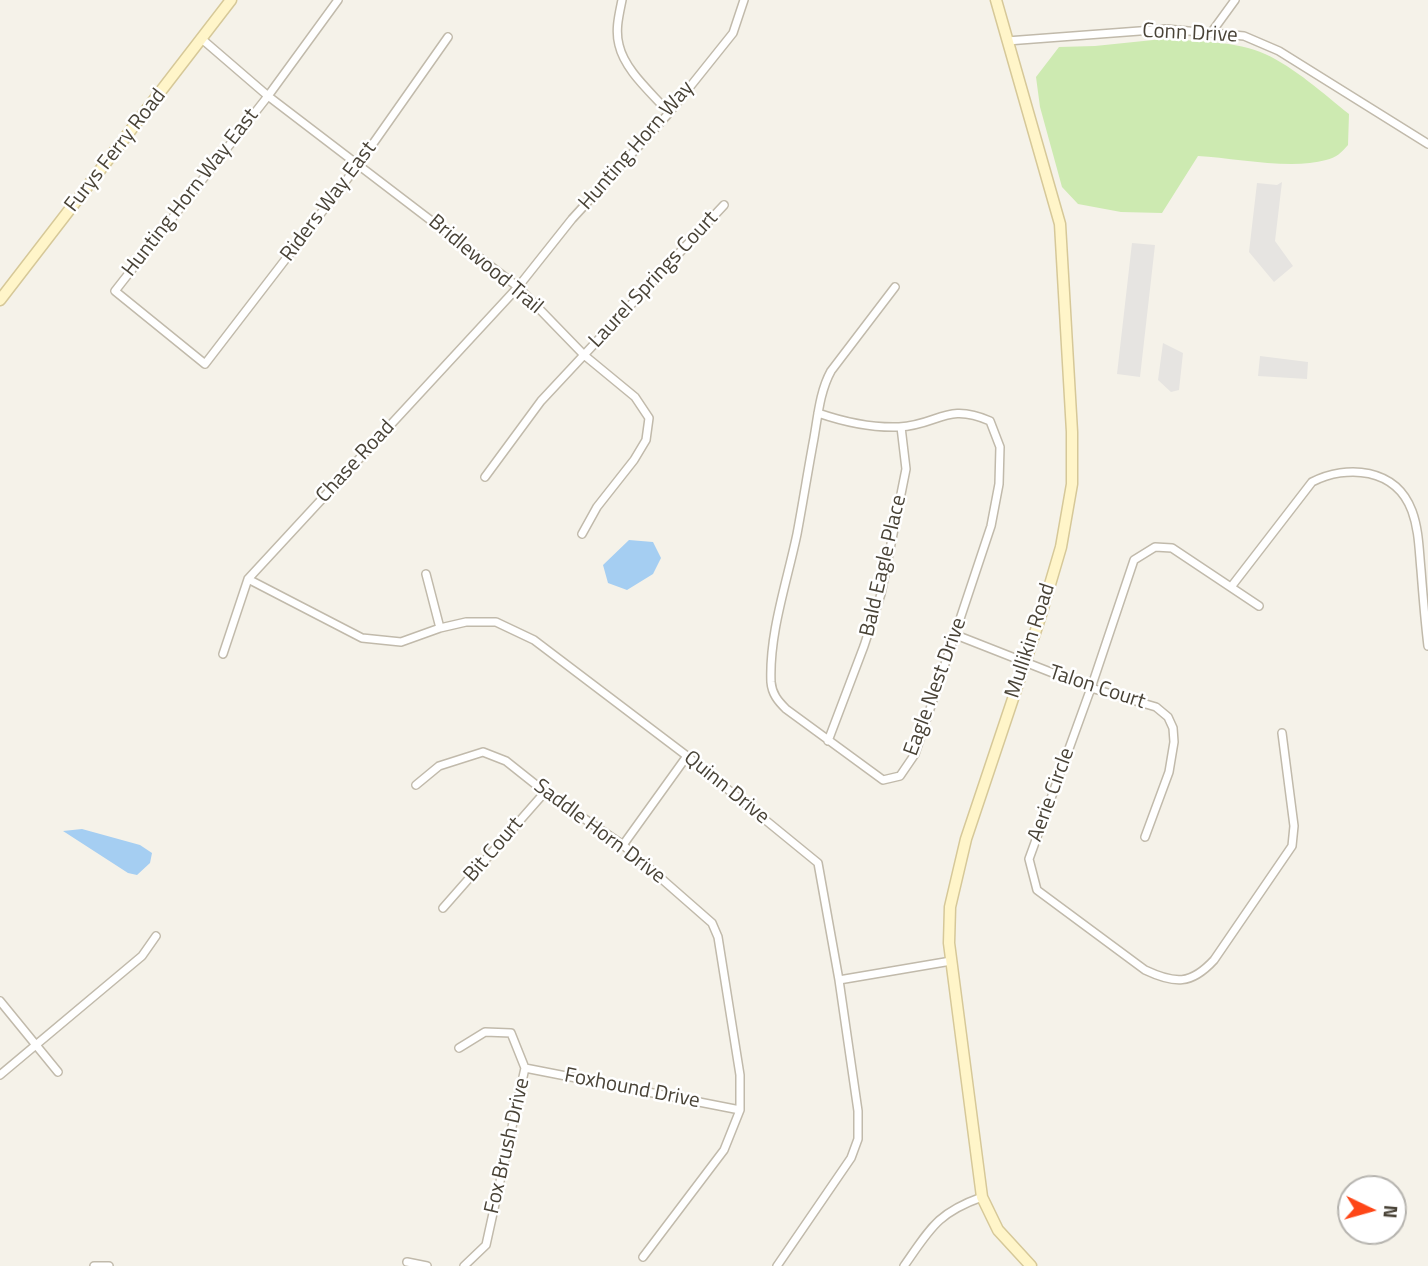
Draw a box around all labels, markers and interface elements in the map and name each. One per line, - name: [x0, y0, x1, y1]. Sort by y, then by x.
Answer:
- street label: Conn Drive: [1142, 19, 1238, 49]
- street label: Hunting Horn Way: [574, 76, 700, 216]
- street label: Furys Ferry Road: [60, 84, 172, 218]
- street label: Hunting Horn Way East: [118, 104, 264, 282]
- street label: Riders Way East: [276, 137, 382, 267]
- street label: Laurel Springs Court: [584, 206, 724, 354]
- street label: Bridlewood Trail: [423, 210, 547, 320]
- street label: Chase Road: [311, 415, 401, 509]
- street label: Bald Eagle Place: [855, 493, 913, 639]
- street label: Mullikin Road: [1001, 580, 1061, 702]
- street label: Eagle Nest Drive: [899, 614, 973, 760]
- street label: Talon Court: [1046, 661, 1148, 715]
- street label: Aerie Circle: [1023, 745, 1081, 845]
- street label: Quinn Drive: [678, 746, 774, 830]
- street label: Saddle Horn Drive: [528, 774, 670, 890]
- street label: Bit Court: [459, 812, 529, 888]
- street label: Foxhound Drive: [562, 1064, 702, 1114]
- street label: Fox Brush Drive: [480, 1076, 536, 1216]
- north arrow: [1337, 1175, 1407, 1245]
- text: N: [1376, 1204, 1406, 1220]

